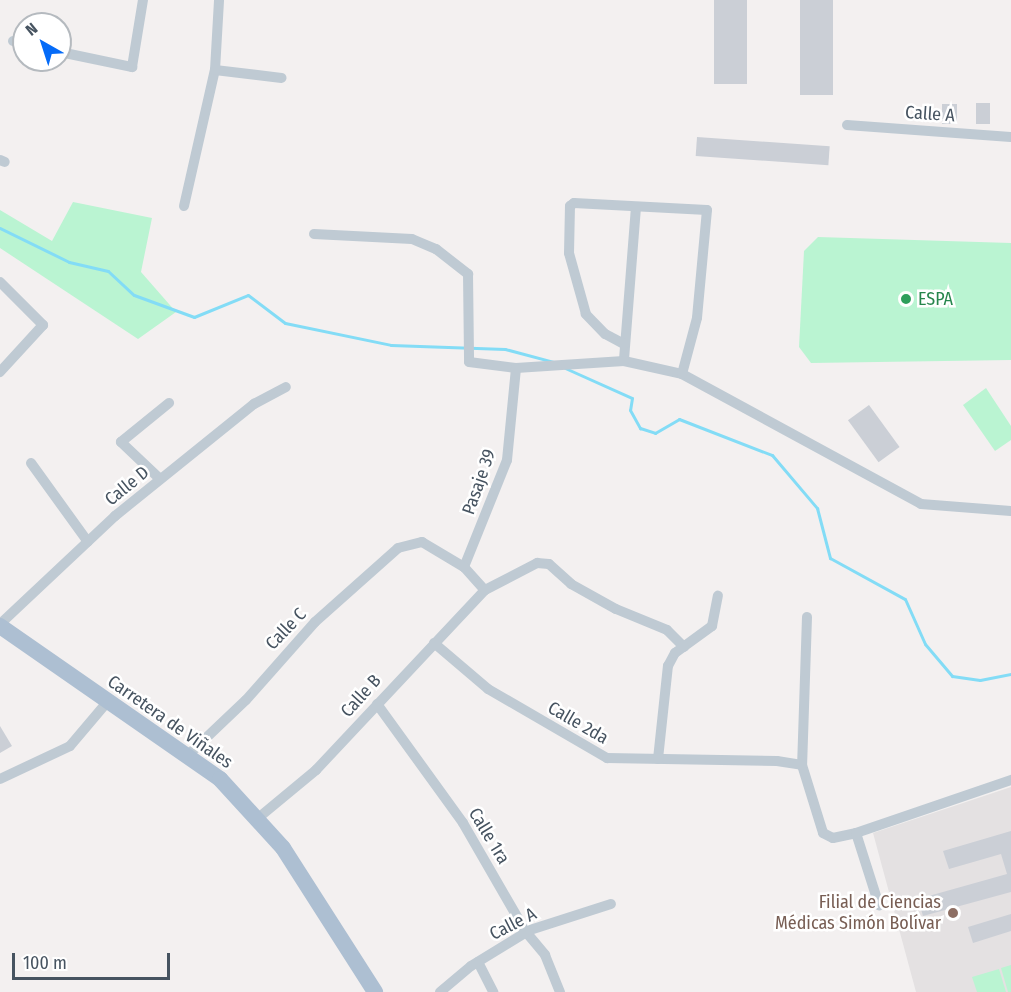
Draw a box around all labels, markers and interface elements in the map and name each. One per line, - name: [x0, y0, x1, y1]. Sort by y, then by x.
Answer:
- north arrow: [12, 12, 72, 72]
- text: N: [22, 19, 41, 40]
- street label: Calle A: [905, 101, 955, 127]
- place label: ESPA: [918, 288, 953, 310]
- marker: ESPA: [899, 292, 913, 306]
- street label: Pasaje 39: [458, 446, 500, 518]
- street label: Calle D: [101, 462, 153, 510]
- street label: Calle C: [261, 604, 311, 654]
- street label: Calle B: [336, 670, 386, 722]
- street label: Carretera de Viñales: [103, 671, 237, 773]
- street label: Calle 2da: [544, 697, 612, 749]
- street label: Calle 1ra: [464, 804, 514, 868]
- place label: Filial de Ciencias Médicas Simón Bolívar: [775, 892, 941, 934]
- street label: Calle A: [486, 903, 540, 945]
- marker: Filial de Ciencias Médicas Simón Bolívar: [946, 906, 960, 920]
- scale bar: [15, 941, 172, 979]
- text: 100 m: [23, 952, 67, 974]

